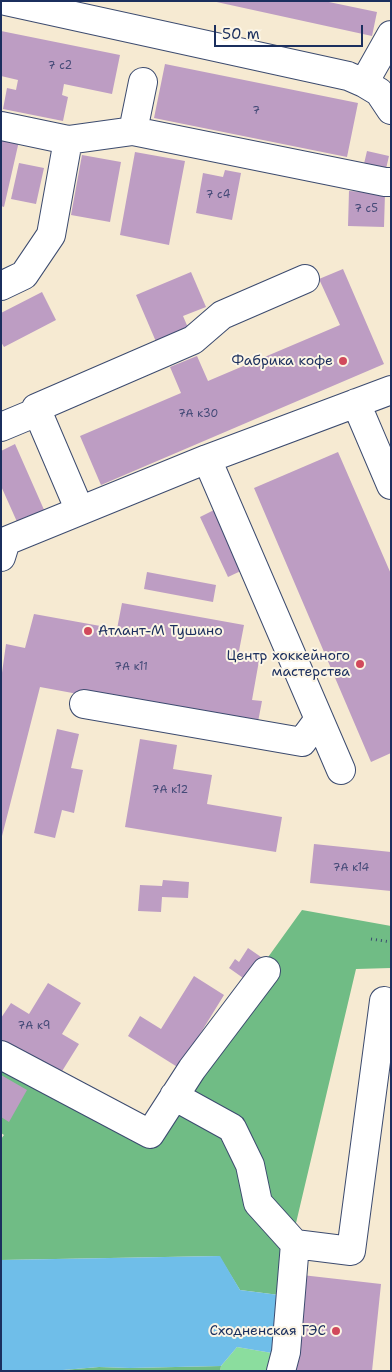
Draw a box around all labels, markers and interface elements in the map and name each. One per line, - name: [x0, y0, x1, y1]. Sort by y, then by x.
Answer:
- scale bar: [217, 15, 366, 47]
- text: 50 m: [222, 24, 260, 44]
- house number: 7 с2: [48, 59, 72, 73]
- house number: 7: [252, 104, 260, 118]
- house number: 7 с4: [206, 188, 230, 202]
- house number: 7 с5: [354, 202, 378, 216]
- place label: Фабрика кофе: [232, 353, 333, 369]
- marker: Фабрика кофе: [337, 355, 349, 367]
- house number: 7А к30: [178, 407, 218, 421]
- place label: Атлант-М Тушино: [98, 623, 223, 639]
- marker: Атлант-М Тушино: [82, 625, 94, 637]
- place label: Центр хоккейного мастерства: [226, 648, 350, 680]
- marker: Центр хоккейного мастерства: [354, 658, 366, 670]
- house number: 7А к11: [114, 660, 148, 674]
- house number: 7А к12: [152, 783, 188, 797]
- house number: 7А к14: [333, 861, 369, 875]
- house number: 7А к9: [18, 1019, 50, 1033]
- place label: Сходненская ГЭС: [210, 1323, 326, 1339]
- marker: Сходненская ГЭС: [330, 1325, 342, 1337]

